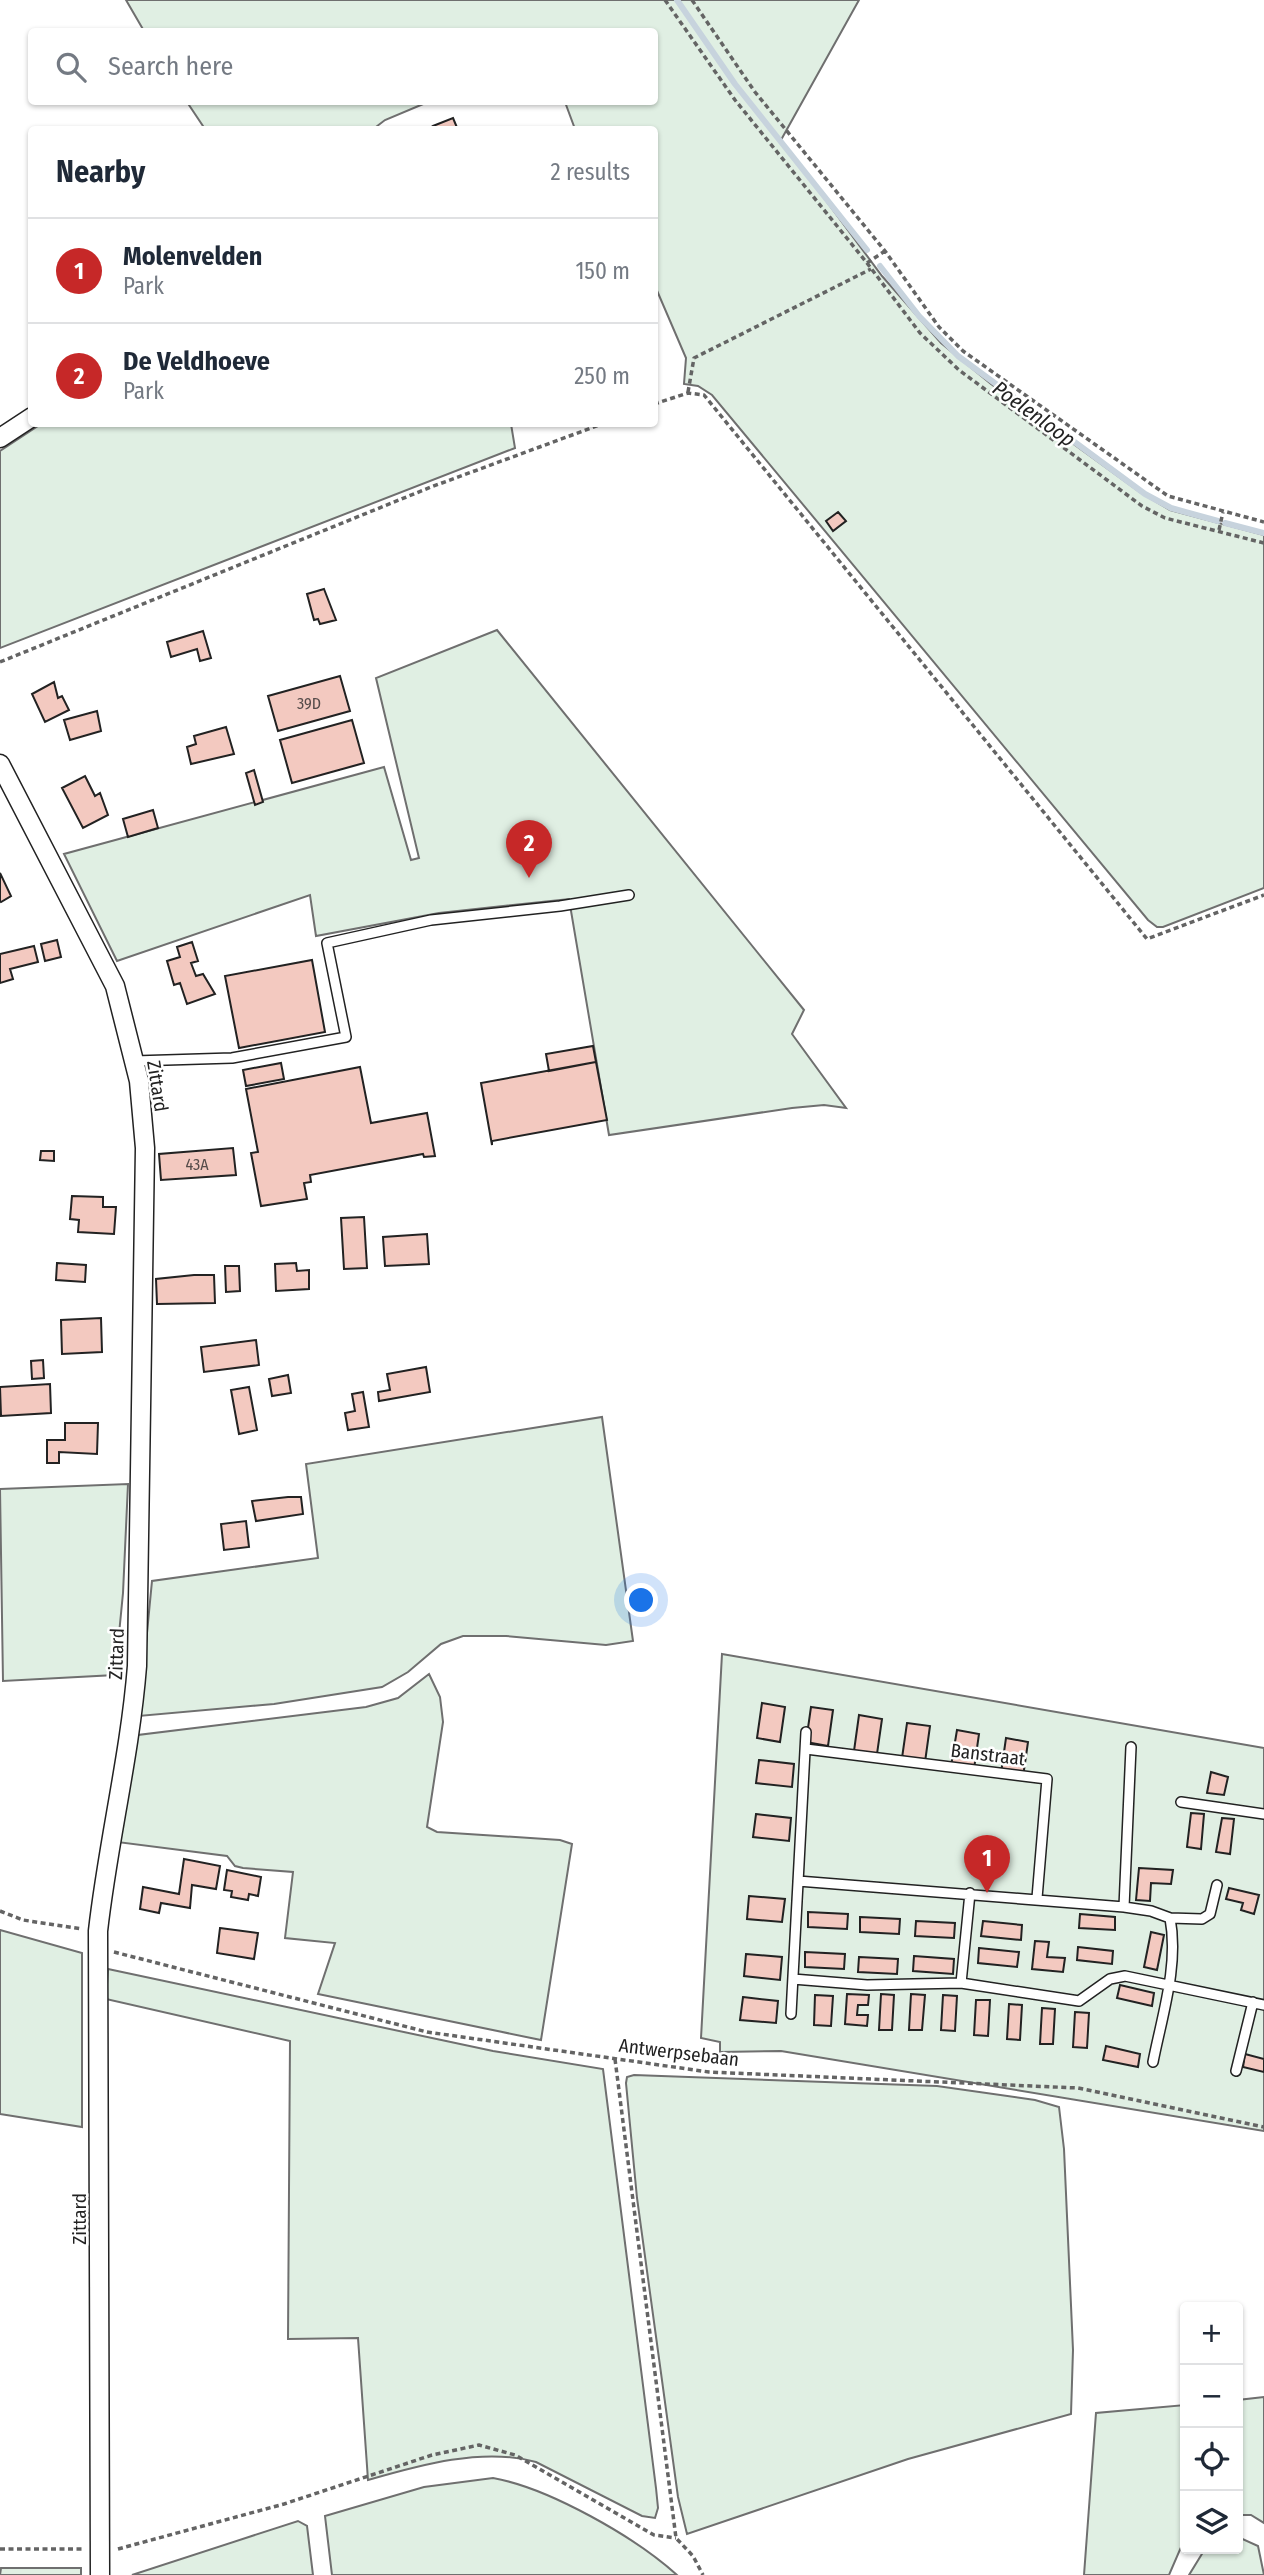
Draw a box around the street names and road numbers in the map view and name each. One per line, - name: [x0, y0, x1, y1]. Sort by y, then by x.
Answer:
- street label: Zittard: [142, 1059, 173, 1113]
- street label: Zittard: [104, 1628, 129, 1680]
- street label: Banstraat: [949, 1739, 1027, 1771]
- street label: Antwerpsebaan: [618, 2034, 740, 2071]
- street label: Zittard: [68, 2193, 91, 2245]

